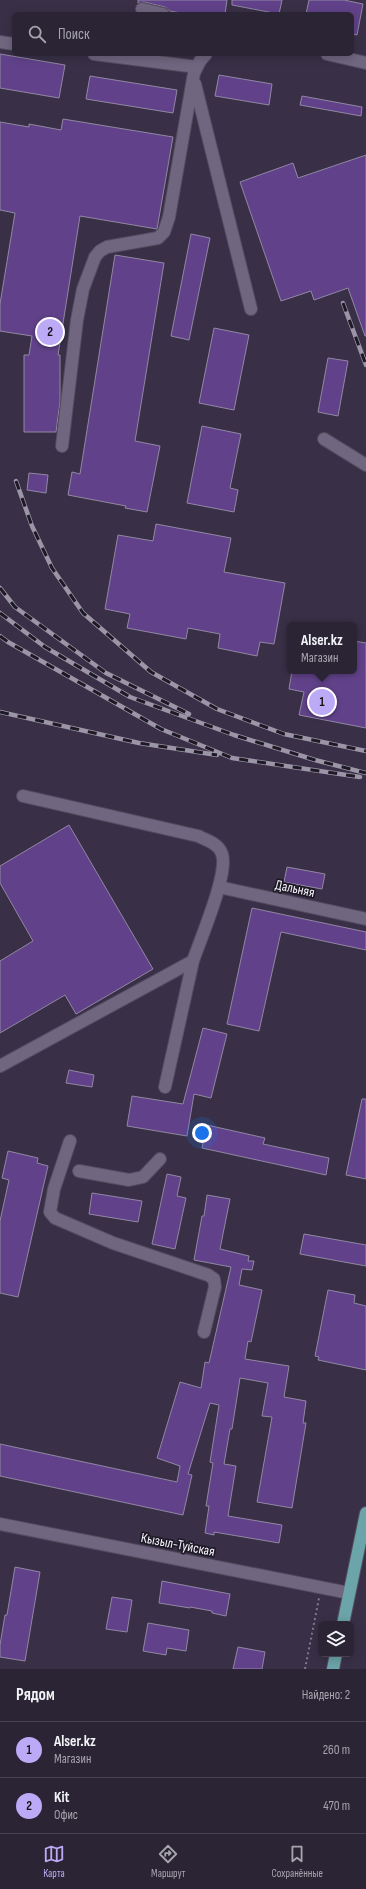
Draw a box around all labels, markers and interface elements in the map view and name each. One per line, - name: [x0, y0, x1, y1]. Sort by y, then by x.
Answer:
- search box: [12, 12, 354, 56]
- icon: search: [26, 23, 48, 45]
- text: Поиск: [58, 25, 90, 44]
- pin: 2: [37, 317, 63, 347]
- popup: [287, 622, 357, 674]
- text: Alser.kz: [301, 631, 343, 650]
- text: Магазин: [301, 650, 338, 666]
- pin: 1: [309, 687, 335, 717]
- street label: Дальняя: [274, 876, 316, 901]
- your location: [192, 1123, 212, 1143]
- street label: Кызыл-Туйская: [140, 1529, 216, 1560]
- map controls: [318, 1621, 354, 1657]
- button: layers: [318, 1621, 354, 1657]
- text: Рядом: [16, 1685, 55, 1705]
- text: Найдено: 2: [302, 1687, 350, 1703]
- text: Alser.kz: [54, 1732, 96, 1751]
- text: 1: [26, 1742, 32, 1758]
- text: 260 m: [323, 1742, 350, 1758]
- text: Магазин: [54, 1751, 91, 1767]
- text: Kit: [54, 1788, 69, 1807]
- text: 2: [26, 1798, 32, 1814]
- text: 470 m: [323, 1798, 350, 1814]
- text: Офис: [54, 1807, 78, 1823]
- tab: Карта: [43, 1843, 65, 1880]
- tab: Маршрут: [151, 1843, 186, 1880]
- tab: Сохранённые: [272, 1843, 323, 1880]

